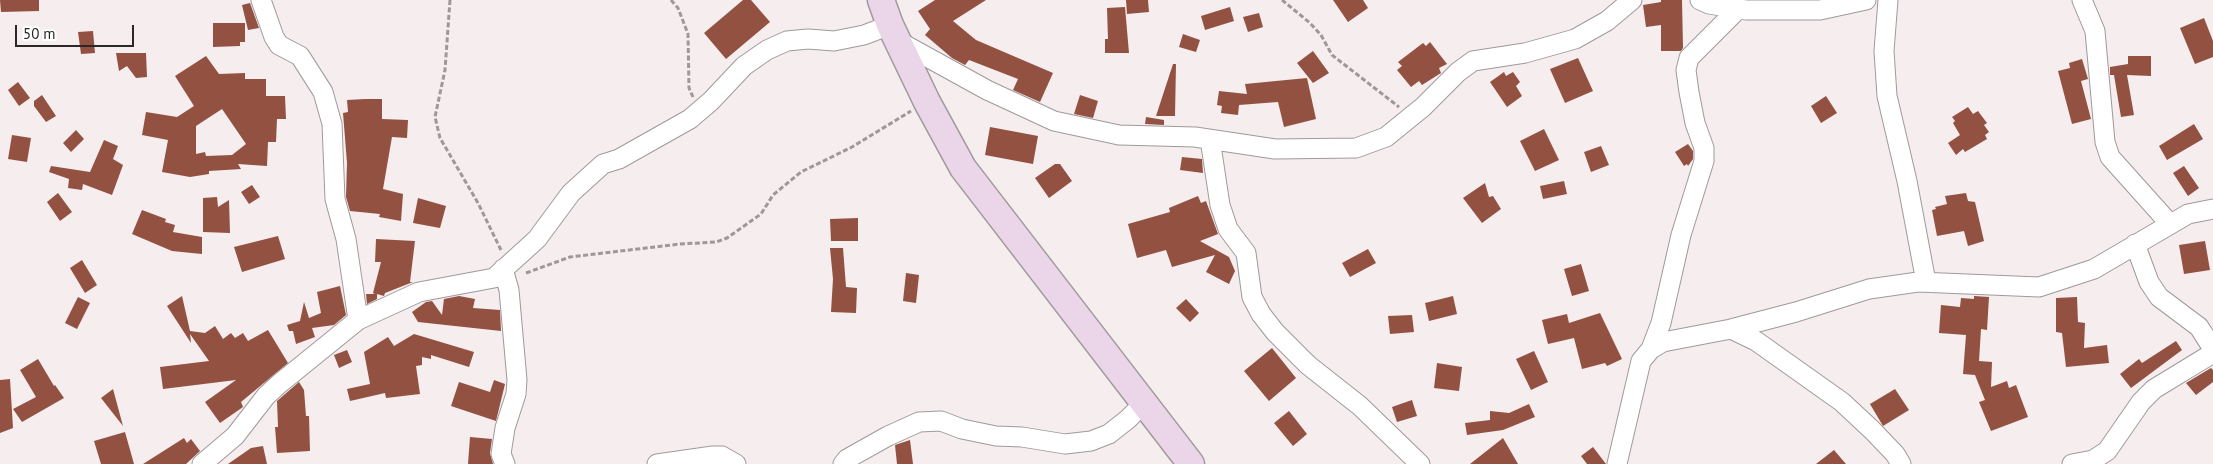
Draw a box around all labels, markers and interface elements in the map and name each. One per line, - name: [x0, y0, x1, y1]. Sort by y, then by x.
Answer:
- scale bar: [18, 15, 136, 47]
- text: 50 m: [23, 24, 56, 43]

